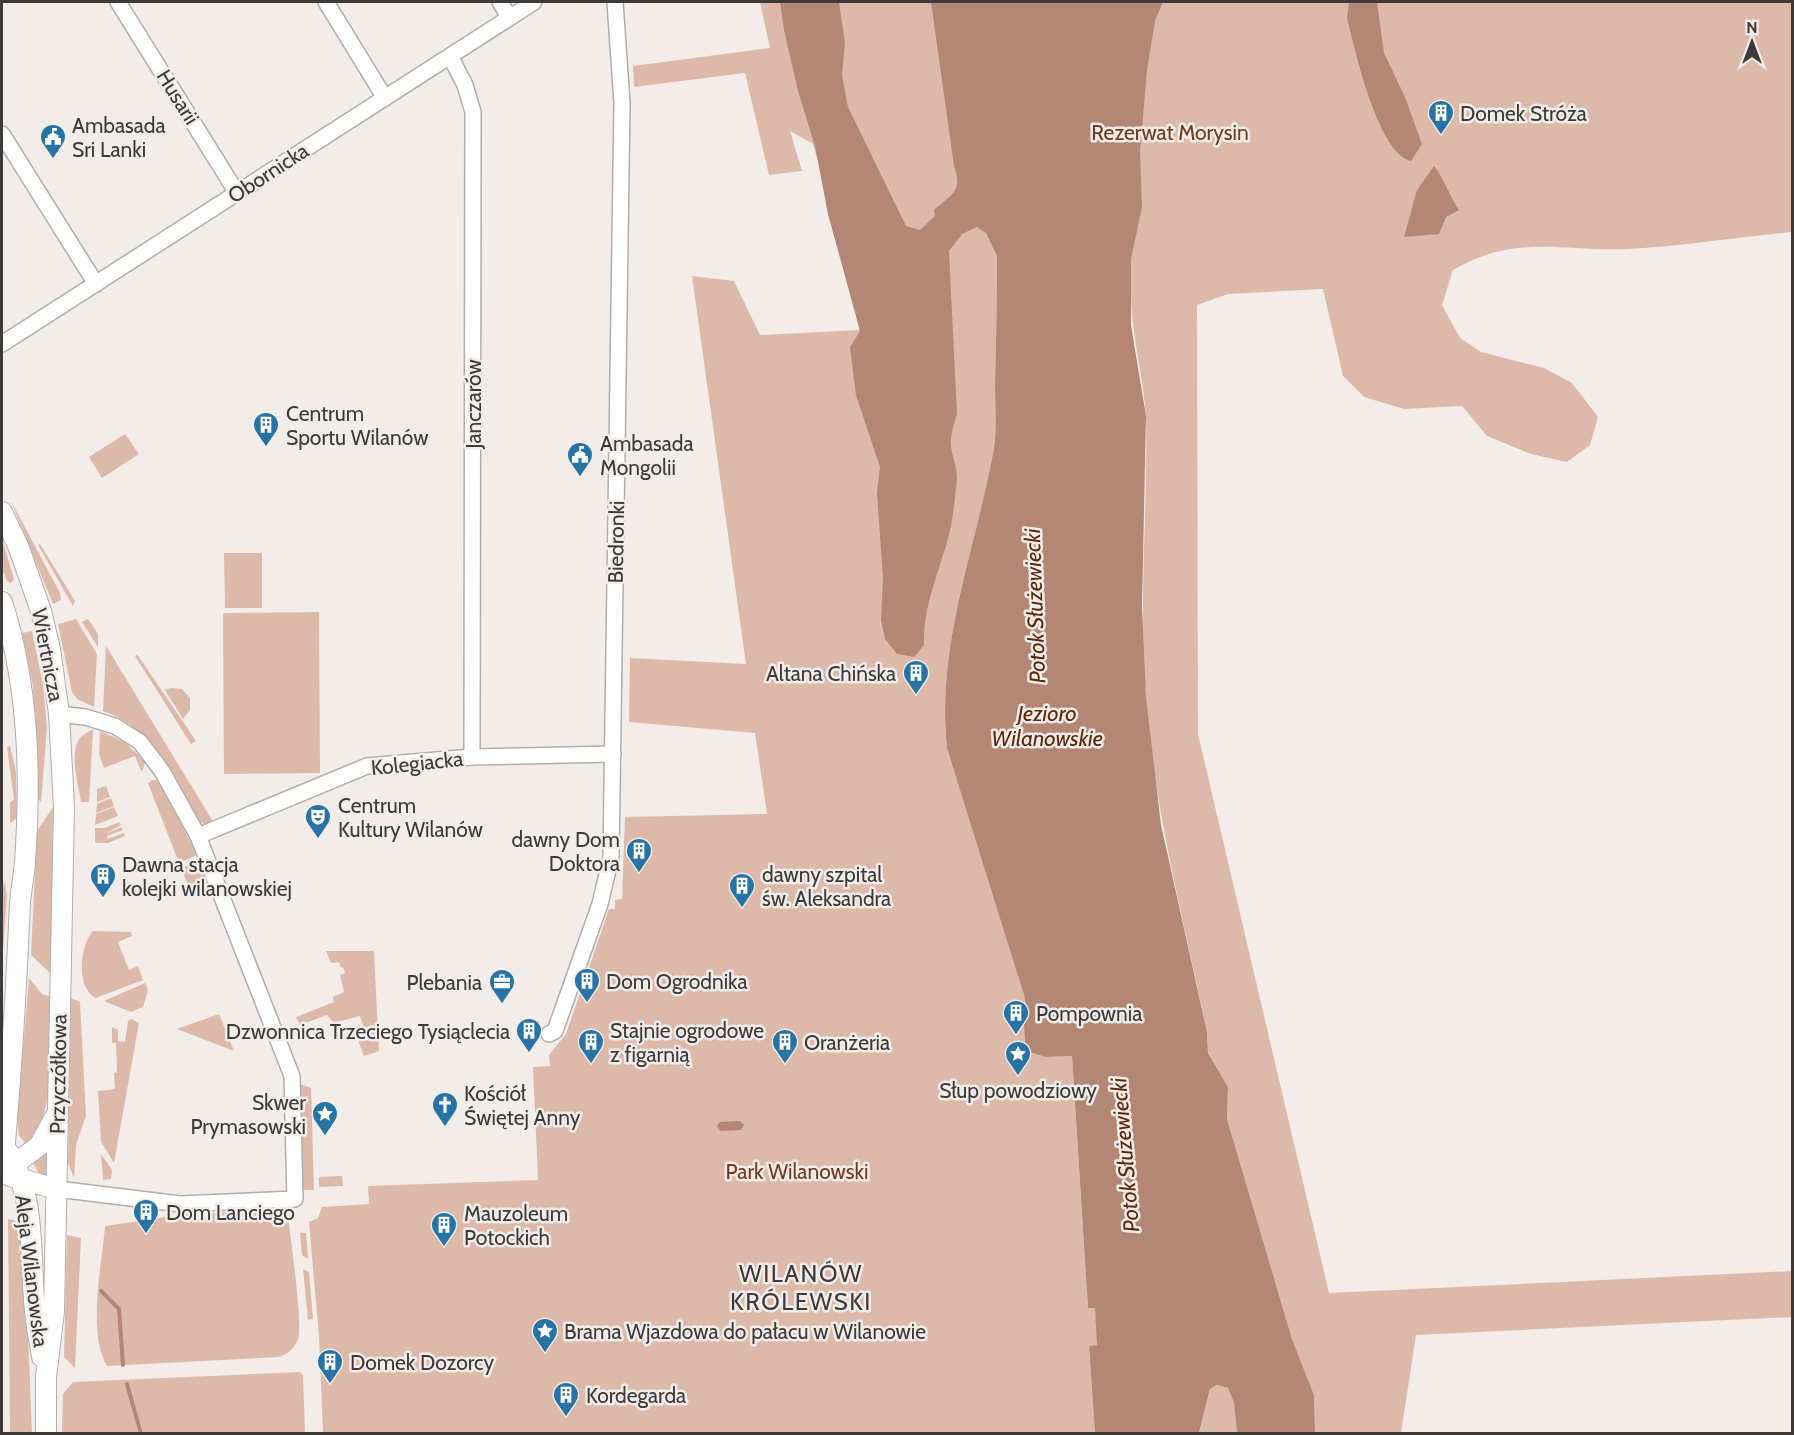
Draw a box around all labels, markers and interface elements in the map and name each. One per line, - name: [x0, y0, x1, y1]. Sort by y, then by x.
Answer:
- north arrow: [1722, 12, 1782, 72]
- text: N: [1746, 18, 1758, 37]
- street label: Husarii: [152, 65, 204, 129]
- building icon: Domek Stróża: [1426, 98, 1456, 136]
- place label: Domek Stróża: [1460, 101, 1587, 126]
- place label: Ambasada Sri Lanki: [72, 113, 166, 162]
- park label: Rezerwat Morysin: [1091, 120, 1249, 145]
- public building icon: Ambasada Sri Lanki: [38, 122, 68, 160]
- street label: Obornicka: [223, 138, 313, 208]
- street label: Janczarów: [461, 359, 486, 450]
- place label: Centrum Sportu Wilanów: [286, 401, 429, 450]
- building icon: Centrum Sportu Wilanów: [251, 410, 281, 448]
- place label: Ambasada Mongolii: [600, 431, 694, 480]
- public building icon: Ambasada Mongolii: [565, 440, 595, 478]
- street label: Biedronki: [603, 500, 629, 584]
- water label: Potok Służewiecki: [1019, 528, 1051, 684]
- street label: Wiertnicza: [27, 606, 69, 704]
- building icon: Altana Chińska: [901, 658, 931, 696]
- place label: Altana Chińska: [766, 661, 896, 686]
- water label: Jezioro Wilanowskie: [991, 700, 1103, 752]
- street label: Kolegiacka: [370, 746, 464, 780]
- place label: Centrum Kultury Wilanów: [338, 793, 483, 842]
- theatre icon: Centrum Kultury Wilanów: [303, 802, 333, 840]
- place label: dawny Dom Doktora: [511, 827, 620, 876]
- building icon: dawny Dom Doktora: [624, 836, 654, 874]
- place label: Dawna stacja kolejki wilanowskiej: [122, 852, 292, 902]
- building icon: Dawna stacja kolejki wilanowskiej: [88, 861, 118, 899]
- place label: dawny szpital św. Aleksandra: [762, 862, 891, 911]
- building icon: dawny szpital św. Aleksandra: [727, 871, 757, 909]
- building icon: Dom Ogrodnika: [572, 966, 602, 1004]
- office icon: Plebania: [487, 967, 517, 1005]
- place label: Dom Ogrodnika: [606, 969, 747, 994]
- place label: Plebania: [406, 970, 482, 995]
- building icon: Pompownia: [1001, 998, 1031, 1036]
- place label: Pompownia: [1036, 1001, 1142, 1026]
- street label: Przyczółkowa: [44, 1014, 72, 1134]
- building icon: Dzwonnica Trzeciego Tysiąclecia: [514, 1016, 544, 1054]
- place label: Stajnie ogrodowe z figarnią: [610, 1018, 764, 1067]
- place label: Dzwonnica Trzeciego Tysiąclecia: [226, 1019, 510, 1044]
- building icon: Stajnie ogrodowe z figarnią: [576, 1027, 606, 1065]
- building icon: Oranżeria: [770, 1027, 800, 1065]
- place label: Oranżeria: [804, 1030, 890, 1055]
- place icon: Słup powodziowy: [1003, 1039, 1033, 1077]
- water label: Potok Służewiecki: [1105, 1076, 1145, 1233]
- place label: Słup powodziowy: [939, 1078, 1097, 1103]
- place label: Kościół Świętej Anny: [464, 1081, 581, 1131]
- place label: Skwer Prymasowski: [191, 1090, 306, 1139]
- church icon: Kościół Świętej Anny: [430, 1090, 460, 1128]
- place icon: Skwer Prymasowski: [310, 1099, 340, 1137]
- park label: Park Wilanowski: [726, 1159, 868, 1184]
- street label: Aleja Wilanowska: [9, 1193, 54, 1349]
- building icon: Dom Lanciego: [131, 1197, 161, 1235]
- place label: Dom Lanciego: [166, 1200, 295, 1225]
- place label: Mauzoleum Potockich: [464, 1201, 568, 1250]
- building icon: Mauzoleum Potockich: [429, 1210, 459, 1248]
- district label: WILANÓW KRÓLEWSKI: [730, 1259, 872, 1316]
- place icon: Brama Wjazdowa do pałacu w Wilanowie: [530, 1316, 560, 1354]
- place label: Brama Wjazdowa do pałacu w Wilanowie: [564, 1319, 926, 1345]
- building icon: Domek Dozorcy: [315, 1347, 345, 1385]
- place label: Domek Dozorcy: [350, 1350, 495, 1375]
- building icon: Kordegarda: [551, 1380, 581, 1418]
- place label: Kordegarda: [586, 1383, 686, 1408]

